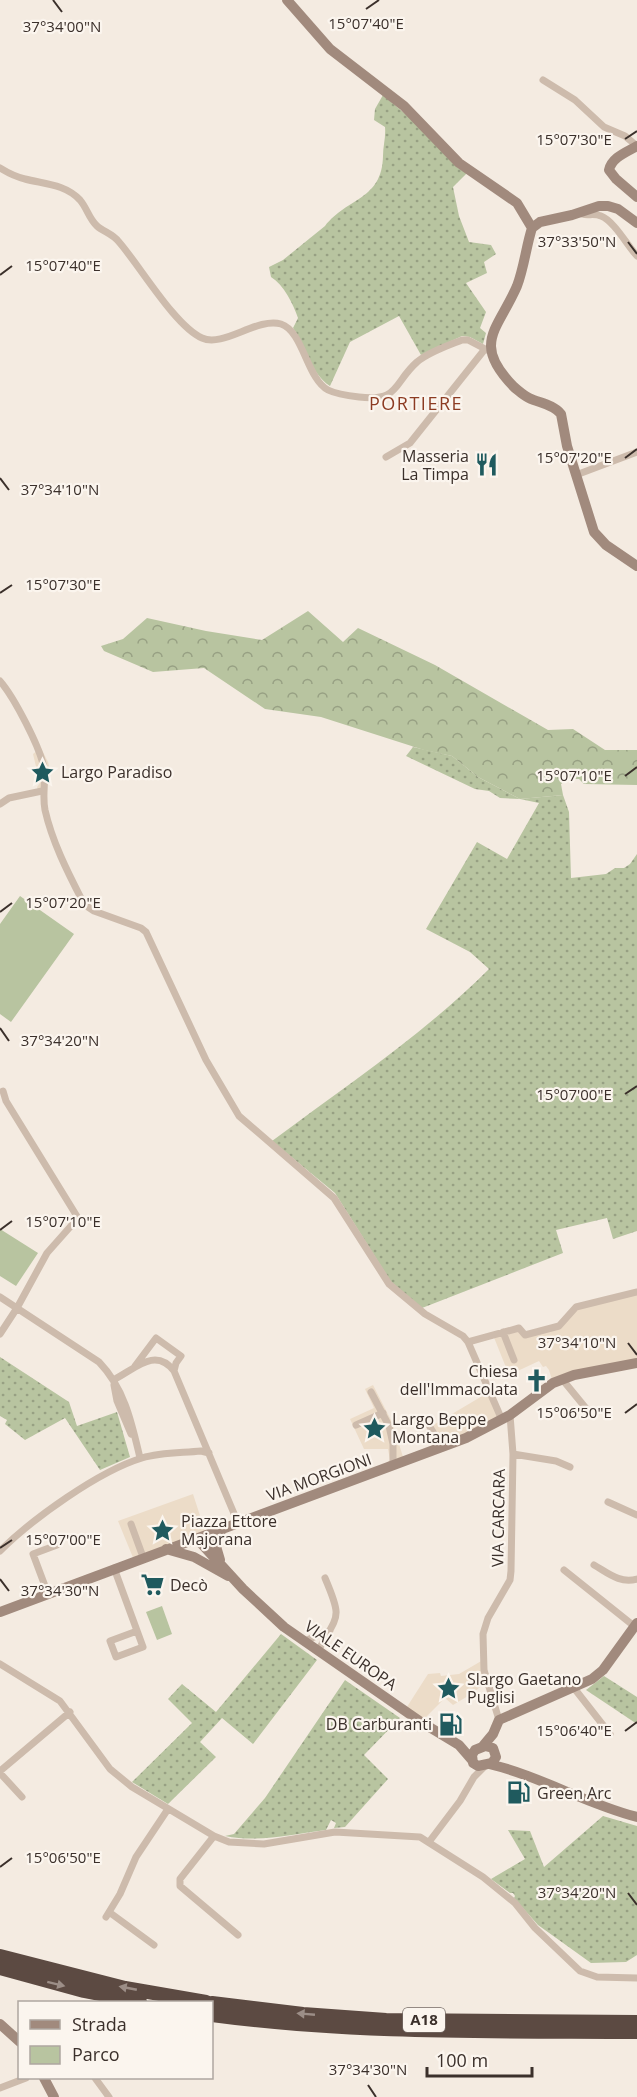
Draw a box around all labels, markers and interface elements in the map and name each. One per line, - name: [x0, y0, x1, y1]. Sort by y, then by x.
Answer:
- text: 15°07'40"E: [328, 13, 404, 33]
- text: 37°34'00"N: [23, 16, 101, 36]
- text: 15°07'30"E: [536, 129, 612, 149]
- text: 37°33'50"N: [538, 231, 616, 251]
- text: 15°07'40"E: [25, 255, 101, 275]
- district label: PORTIERE: [369, 391, 463, 415]
- place label: Masseria La Timpa: [401, 445, 469, 485]
- text: 15°07'20"E: [536, 447, 612, 467]
- restaurant icon: Masseria La Timpa: [474, 452, 500, 478]
- text: 37°34'10"N: [21, 479, 99, 499]
- text: 15°07'30"E: [25, 574, 101, 594]
- place icon: Largo Paradiso: [30, 759, 56, 785]
- place label: Largo Paradiso: [61, 761, 172, 783]
- text: 15°07'10"E: [536, 765, 612, 785]
- text: 15°07'20"E: [25, 892, 101, 912]
- text: 37°34'20"N: [21, 1030, 99, 1050]
- text: 15°07'00"E: [536, 1084, 612, 1104]
- text: 15°07'10"E: [25, 1211, 101, 1231]
- text: 37°34'10"N: [538, 1332, 616, 1352]
- place label: Chiesa dell'Immacolata: [400, 1360, 518, 1400]
- church icon: Chiesa dell'Immacolata: [523, 1367, 549, 1393]
- text: 15°06'50"E: [536, 1402, 612, 1422]
- place label: Largo Beppe Montana: [392, 1408, 486, 1448]
- place icon: Largo Beppe Montana: [361, 1415, 387, 1441]
- street label: VIA MORGIONI: [264, 1448, 374, 1506]
- street label: VIA CARCARA: [486, 1468, 510, 1567]
- place label: Piazza Ettore Majorana: [181, 1510, 277, 1550]
- place icon: Piazza Ettore Majorana: [150, 1517, 176, 1543]
- text: 15°07'00"E: [25, 1529, 101, 1549]
- supermarket icon: Decò: [139, 1572, 165, 1598]
- place label: Decò: [170, 1574, 208, 1596]
- text: 37°34'30"N: [21, 1580, 99, 1600]
- street label: VIALE EUROPA: [300, 1615, 402, 1696]
- place label: Slargo Gaetano Puglisi: [467, 1668, 581, 1708]
- place icon: Slargo Gaetano Puglisi: [436, 1675, 462, 1701]
- fuel station icon: DB Carburanti: [437, 1711, 463, 1737]
- place label: DB Carburanti: [326, 1713, 432, 1735]
- text: 15°06'40"E: [536, 1720, 612, 1740]
- fuel station icon: Green Arc: [506, 1780, 532, 1806]
- place label: Green Arc: [537, 1782, 612, 1804]
- text: 15°06'50"E: [25, 1847, 101, 1867]
- text: 37°34'20"N: [538, 1882, 616, 1902]
- one-way arrow: [47, 1979, 66, 1989]
- one-way arrow: [119, 1983, 138, 1993]
- legend: [18, 2001, 213, 2079]
- road number: A18: [403, 2008, 445, 2032]
- one-way arrow: [296, 2009, 315, 2019]
- text: Strada: [72, 2012, 127, 2036]
- scale bar: [427, 2040, 532, 2078]
- text: Parco: [72, 2042, 120, 2066]
- text: 100 m: [436, 2048, 488, 2072]
- text: 37°34'30"N: [329, 2059, 407, 2079]

